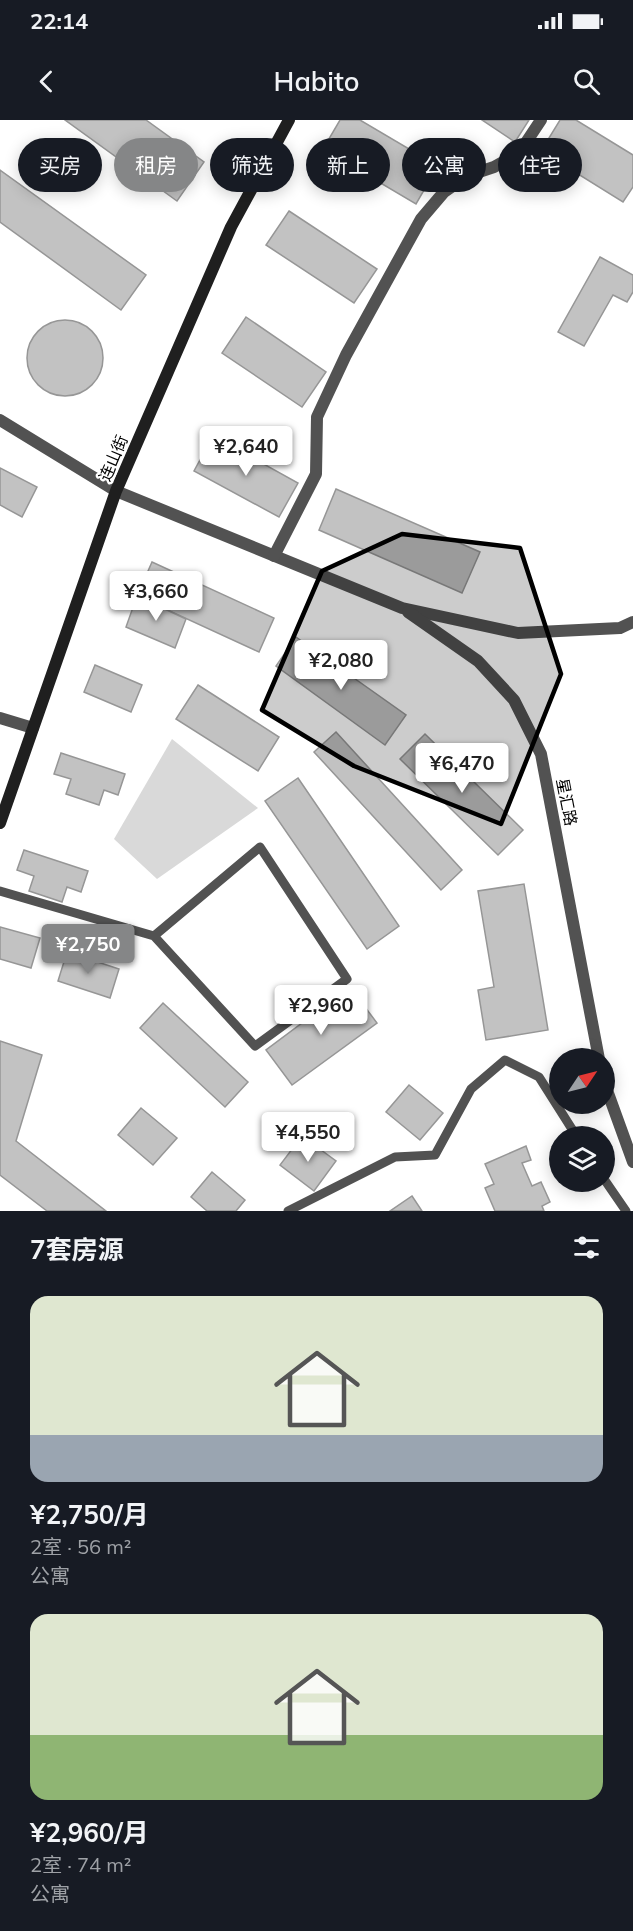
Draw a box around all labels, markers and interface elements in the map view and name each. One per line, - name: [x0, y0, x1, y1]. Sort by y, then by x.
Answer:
- text: 22:14: [30, 7, 88, 35]
- text: Habito: [274, 64, 359, 98]
- icon: back: [30, 65, 63, 98]
- icon: search: [570, 65, 603, 98]
- chip: 买房: [18, 138, 102, 192]
- chip: 租房: [114, 138, 198, 192]
- chip: 筛选: [210, 138, 294, 192]
- chip: 新上: [306, 138, 390, 192]
- chip: 公寓: [402, 138, 486, 192]
- chip: 住宅: [498, 138, 582, 192]
- pin: ¥2,640: [197, 426, 295, 477]
- street label: 连山街: [94, 432, 132, 484]
- text: ¥2,640: [214, 433, 278, 458]
- pin: ¥3,660: [107, 571, 205, 622]
- text: ¥3,660: [124, 578, 188, 603]
- pin: ¥2,080: [292, 640, 390, 691]
- text: ¥2,080: [309, 647, 373, 672]
- pin: ¥6,470: [413, 743, 511, 794]
- text: ¥6,470: [430, 750, 494, 775]
- street label: 星汇路: [553, 777, 581, 827]
- pin: ¥2,750: [39, 924, 137, 975]
- text: ¥2,750: [56, 931, 120, 956]
- pin: ¥2,960: [272, 985, 370, 1036]
- text: ¥2,960: [289, 992, 353, 1017]
- north arrow: [549, 1048, 615, 1114]
- map controls: [549, 1048, 615, 1192]
- pin: ¥4,550: [259, 1112, 357, 1163]
- text: ¥4,550: [276, 1119, 340, 1144]
- button: layers: [549, 1126, 615, 1192]
- icon: filters: [570, 1231, 603, 1264]
- text: 7套房源: [30, 1233, 124, 1266]
- icon: home: [263, 1335, 371, 1443]
- text: ¥2,750/月: [30, 1498, 149, 1531]
- text: 2室 · 56 m²: [30, 1534, 131, 1559]
- text: 公寓: [30, 1563, 70, 1588]
- icon: home: [263, 1653, 371, 1761]
- text: ¥2,960/月: [30, 1816, 149, 1849]
- text: 2室 · 74 m²: [30, 1852, 131, 1877]
- text: 公寓: [30, 1881, 70, 1906]

